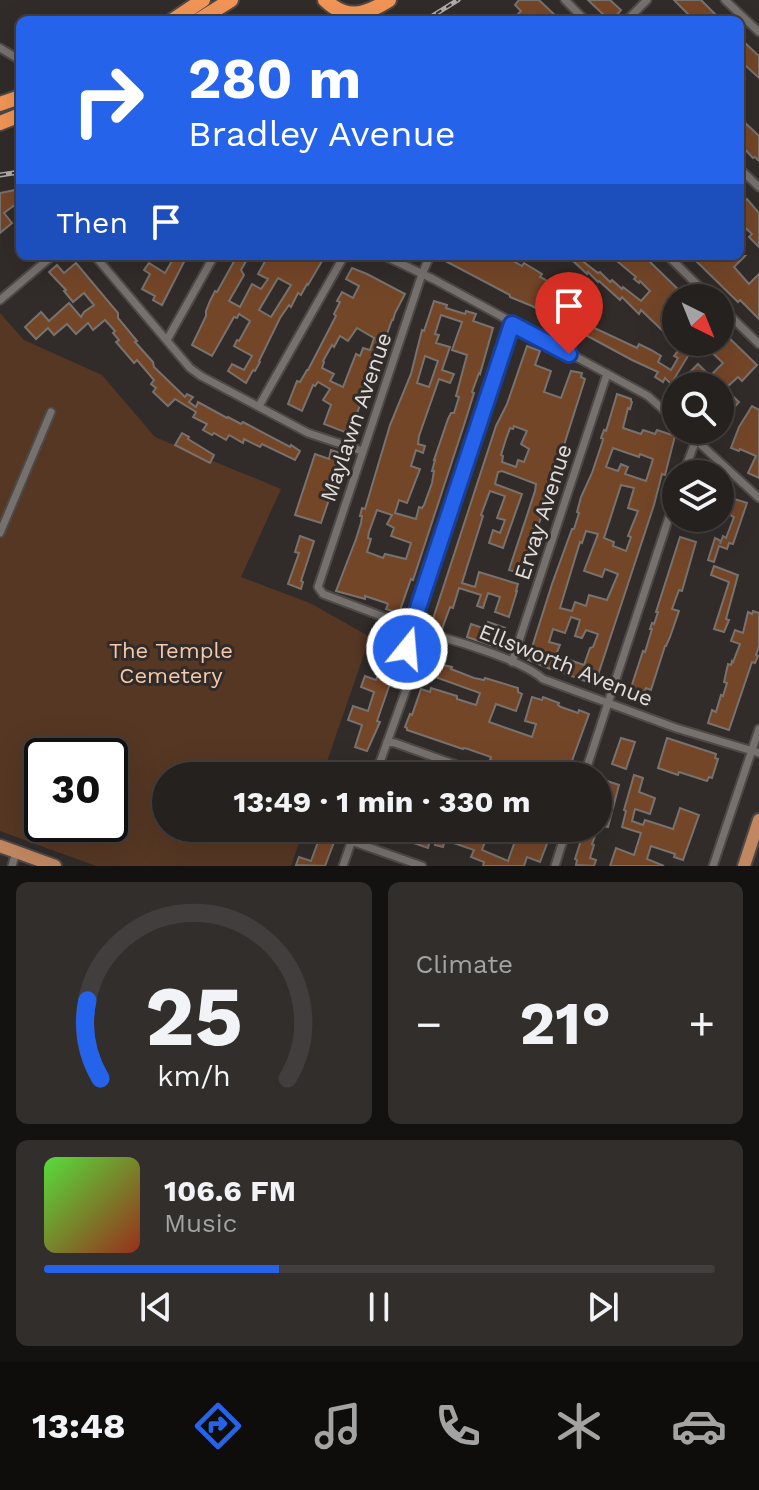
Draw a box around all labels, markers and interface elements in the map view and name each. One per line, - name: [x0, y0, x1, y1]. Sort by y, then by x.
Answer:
- text: 280 m: [188, 46, 361, 112]
- icon: right: [56, 48, 160, 152]
- text: Bradley Avenue: [188, 113, 455, 155]
- icon: arrive: [144, 200, 188, 244]
- text: Then: [56, 205, 128, 240]
- pin: [535, 272, 603, 354]
- icon: arrive: [547, 284, 591, 328]
- north arrow: [662, 284, 734, 356]
- map controls: [662, 284, 734, 532]
- street label: Maylawn Avenue: [315, 329, 397, 505]
- button: search: [662, 372, 734, 444]
- street label: Ervay Avenue: [509, 441, 577, 583]
- button: layers: [662, 460, 734, 532]
- position arrow: [365, 607, 449, 691]
- street label: Ellsworth Avenue: [475, 619, 657, 711]
- park label: The Temple Cemetery: [109, 638, 233, 688]
- speed limit sign: 30: [24, 738, 128, 842]
- text: 13:49 · 1 min · 330 m: [234, 784, 530, 819]
- text: Climate: [416, 949, 513, 979]
- text: 25: [145, 968, 243, 1065]
- text: 21°: [520, 988, 611, 1059]
- text: −: [416, 998, 442, 1050]
- text: +: [688, 998, 715, 1050]
- text: km/h: [157, 1059, 231, 1093]
- text: 106.6 FM: [164, 1173, 296, 1208]
- text: Music: [164, 1208, 237, 1238]
- icon: previous: [134, 1285, 178, 1329]
- icon: pause: [357, 1285, 401, 1329]
- icon: next: [581, 1285, 625, 1329]
- icon: directions: [190, 1398, 246, 1454]
- icon: music: [310, 1398, 366, 1454]
- icon: phone: [430, 1398, 486, 1454]
- icon: climate: [551, 1398, 607, 1454]
- icon: car: [671, 1398, 727, 1454]
- text: 13:48: [32, 1405, 126, 1447]

